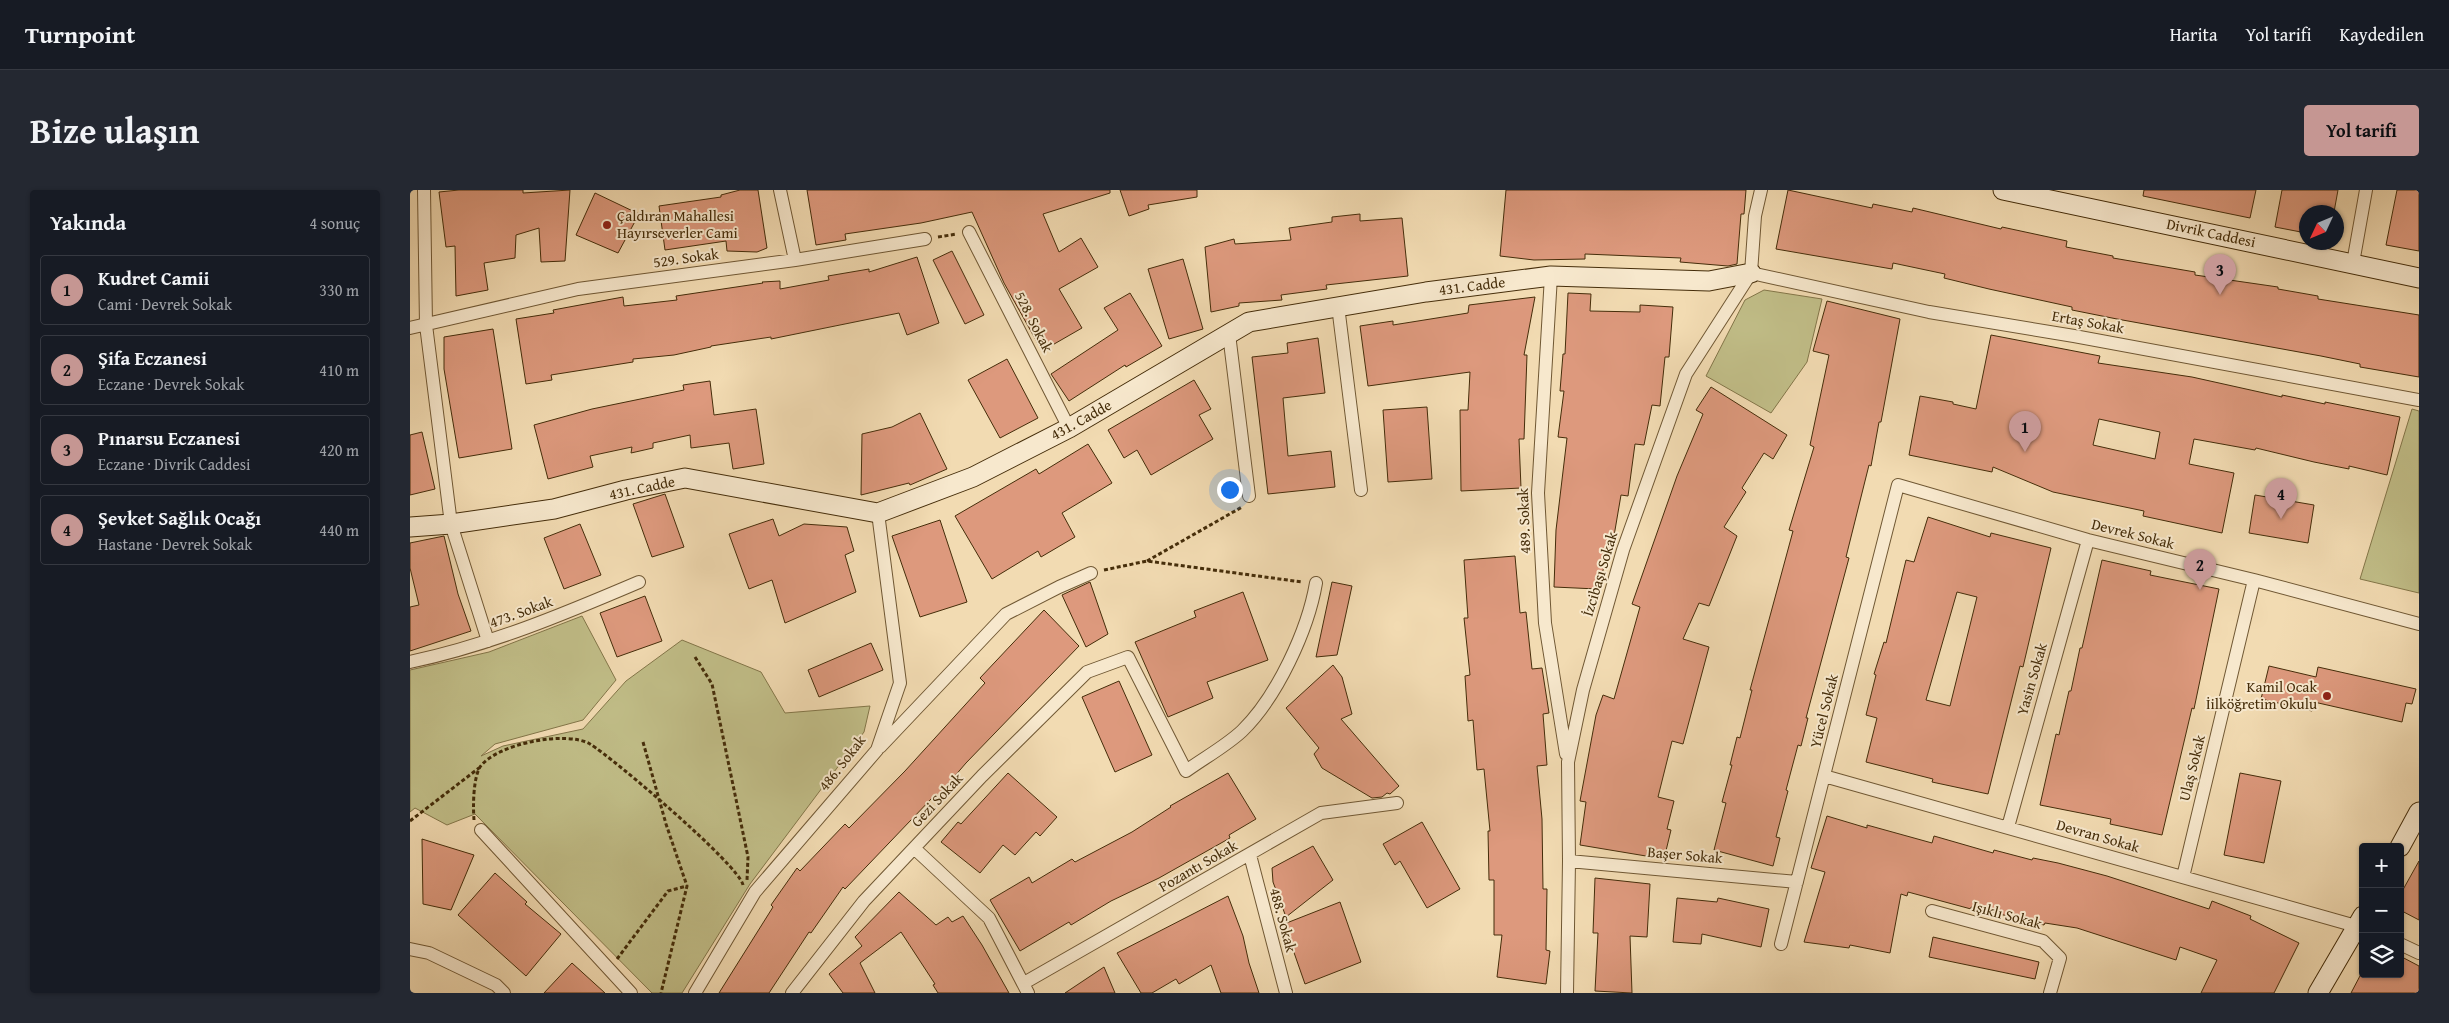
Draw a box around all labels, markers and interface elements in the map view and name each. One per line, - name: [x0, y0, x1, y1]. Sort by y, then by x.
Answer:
- text: Turnpoint: [25, 17, 135, 52]
- text: Harita: [2170, 21, 2217, 48]
- text: Yol tarifi: [2245, 21, 2312, 48]
- text: Kaydedilen: [2340, 21, 2424, 48]
- text: Bize ulaşın: [30, 105, 200, 156]
- button: Yol tarifi: [2304, 105, 2419, 156]
- place label: Çaldıran Mahallesi Hayırseverler Cami: [617, 205, 738, 243]
- north arrow: [2299, 205, 2344, 250]
- text: Yakında: [50, 207, 126, 238]
- text: 4 sonuç: [310, 211, 360, 235]
- street label: Divrik Caddesi: [2165, 213, 2258, 252]
- marker: Çaldıran Mahallesi Hayırseverler Cami: [601, 219, 613, 231]
- street label: 529. Sokak: [652, 242, 720, 272]
- pin: 3: [2204, 254, 2236, 295]
- text: Kudret Camii: [98, 264, 210, 292]
- street label: 431. Cadde: [1437, 271, 1506, 300]
- text: 1: [63, 278, 71, 302]
- text: 330 m: [319, 278, 359, 302]
- street label: 528. Sokak: [1010, 288, 1059, 356]
- text: Cami · Devrek Sokak: [98, 292, 232, 316]
- street label: Ertaş Sokak: [2050, 305, 2126, 338]
- text: Şifa Eczanesi: [98, 344, 207, 372]
- text: 2: [63, 358, 71, 382]
- text: 410 m: [319, 358, 359, 382]
- text: Eczane · Devrek Sokak: [98, 372, 244, 396]
- street label: 431. Cadde: [1046, 394, 1115, 445]
- pin: 1: [2009, 411, 2041, 452]
- text: Pınarsu Eczanesi: [98, 424, 240, 452]
- text: 3: [63, 438, 71, 462]
- text: 420 m: [319, 438, 359, 462]
- text: Eczane · Divrik Caddesi: [98, 452, 251, 476]
- street label: 431. Cadde: [607, 470, 677, 505]
- your location: [1217, 477, 1243, 503]
- pin: 4: [2265, 478, 2297, 519]
- street label: 489. Sokak: [1512, 487, 1535, 554]
- text: Şevket Sağlık Ocağı: [98, 504, 261, 532]
- street label: Devrek Sokak: [2089, 513, 2177, 554]
- text: 4: [63, 518, 71, 542]
- text: 440 m: [319, 518, 359, 542]
- street label: İzcibaşı Sokak: [1577, 529, 1622, 619]
- text: Hastane · Devrek Sokak: [98, 532, 252, 556]
- pin: 2: [2184, 549, 2216, 590]
- street label: 473. Sokak: [486, 590, 556, 633]
- street label: Yasin Sokak: [2011, 640, 2052, 718]
- street label: Yücel Sokak: [1804, 671, 1843, 750]
- place label: Kamil Ocak İilköğretim Okulu: [2206, 676, 2318, 714]
- marker: Kamil Ocak İilköğretim Okulu: [2321, 690, 2333, 702]
- street label: 486. Sokak: [813, 730, 870, 795]
- street label: Ulaş Sokak: [2173, 732, 2210, 803]
- street label: Gezi Sokak: [906, 768, 968, 831]
- street label: Devran Sokak: [2054, 814, 2143, 858]
- street label: Pozantı Sokak: [1154, 834, 1241, 897]
- street label: Başer Sokak: [1647, 841, 1724, 868]
- map controls: [2359, 843, 2404, 978]
- button: +: [2359, 843, 2404, 888]
- street label: 488. Sokak: [1265, 885, 1302, 955]
- button: −: [2359, 888, 2404, 933]
- street label: Işıklı Sokak: [1970, 895, 2045, 934]
- button: layers: [2359, 933, 2404, 978]

